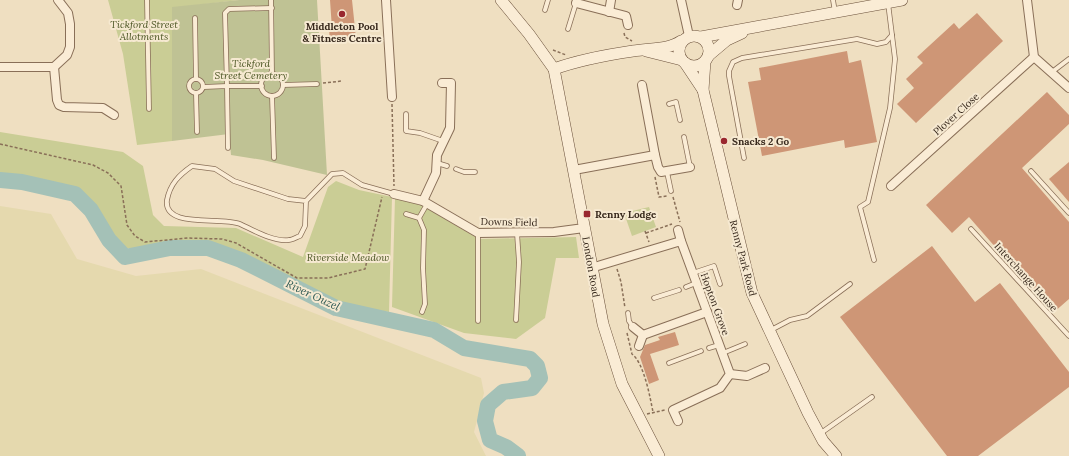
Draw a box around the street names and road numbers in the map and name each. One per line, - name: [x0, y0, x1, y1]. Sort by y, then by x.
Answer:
- street label: Plover Close: [930, 90, 982, 138]
- street label: Downs Field: [480, 215, 538, 229]
- street label: Renny Park Road: [727, 219, 759, 297]
- street label: London Road: [579, 236, 603, 298]
- street label: Interchange House: [992, 240, 1061, 315]
- street label: Hopton Grove: [698, 271, 733, 338]

